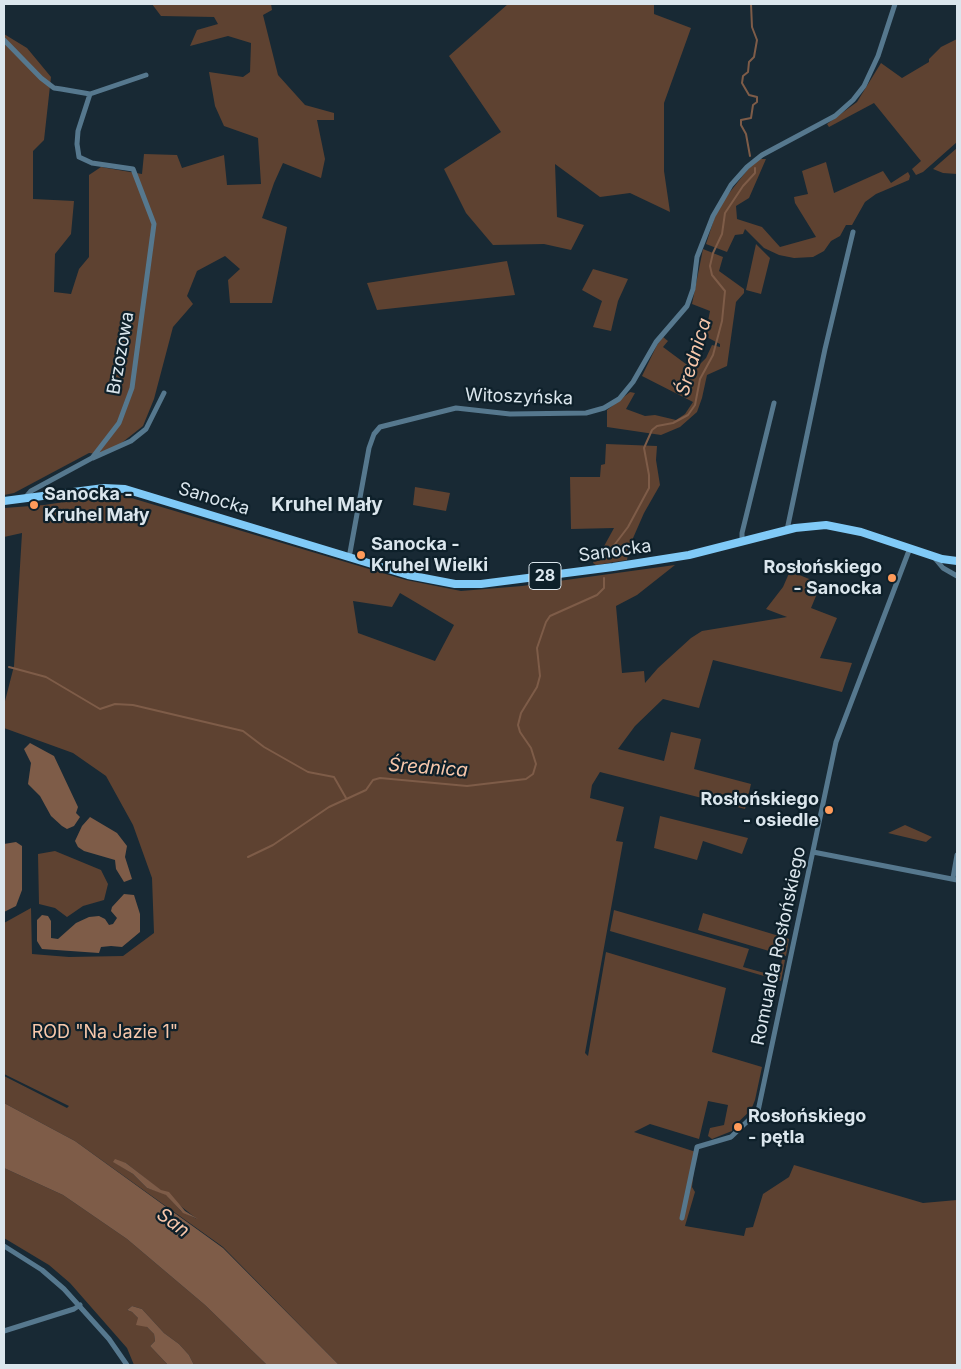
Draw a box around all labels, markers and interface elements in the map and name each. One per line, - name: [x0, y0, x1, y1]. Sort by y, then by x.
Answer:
- street label: Brzozowa: [103, 310, 139, 396]
- water label: Średnica: [671, 315, 717, 399]
- street label: Witoszyńska: [465, 384, 573, 410]
- street label: Sanocka: [176, 478, 252, 520]
- place label: Sanocka - Kruhel Mały: [44, 484, 150, 526]
- district label: Kruhel Mały: [271, 494, 383, 516]
- marker: Sanocka - Kruhel Mały: [28, 499, 40, 511]
- place label: Sanocka - Kruhel Wielki: [371, 534, 488, 576]
- street label: Sanocka: [577, 535, 653, 567]
- marker: Sanocka - Kruhel Wielki: [355, 549, 367, 561]
- place label: Rosłońskiego - Sanocka: [764, 557, 882, 600]
- road number: 28: [529, 562, 561, 590]
- marker: Rosłońskiego - Sanocka: [886, 572, 898, 584]
- water label: Średnica: [387, 754, 469, 782]
- place label: Rosłońskiego - osiedle: [701, 789, 819, 832]
- marker: Rosłońskiego - osiedle: [823, 804, 835, 816]
- street label: Romualda Rosłońskiego: [747, 845, 811, 1047]
- park label: ROD "Na Jazie 1": [32, 1022, 178, 1044]
- place label: Rosłońskiego - pętla: [748, 1106, 866, 1148]
- marker: Rosłońskiego - pętla: [732, 1121, 744, 1133]
- water label: San: [152, 1203, 194, 1243]

